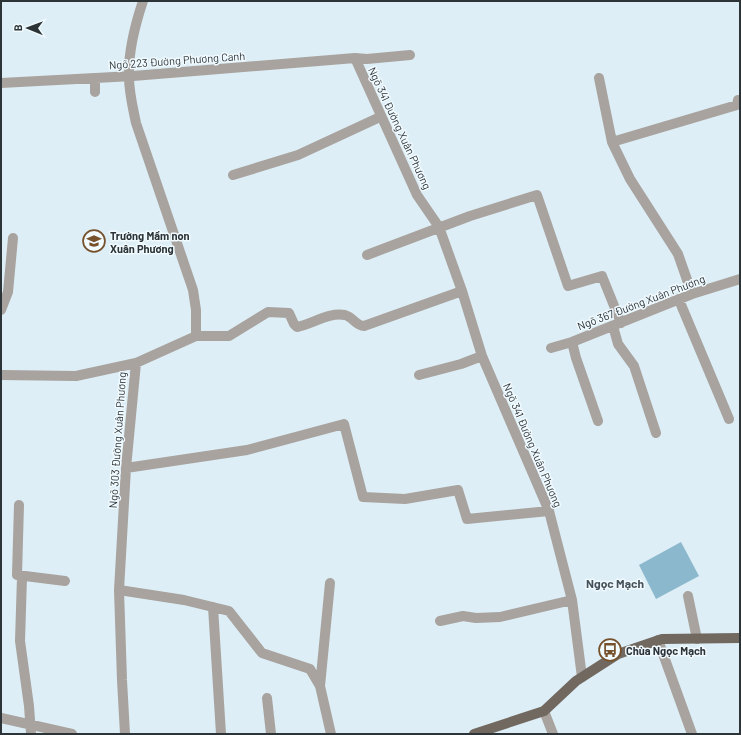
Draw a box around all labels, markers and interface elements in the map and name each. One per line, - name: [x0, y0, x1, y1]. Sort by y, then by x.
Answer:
- north arrow: [8, 8, 48, 48]
- text: B: [11, 24, 24, 31]
- street label: Ngõ 223 Đường Phương Canh: [108, 49, 246, 71]
- street label: Ngõ 341 Đường Xuân Phương: [366, 65, 434, 191]
- school or university icon: Trường Mầm non Xuân Phương: [81, 228, 107, 254]
- place label: Trường Mầm non Xuân Phương: [110, 229, 190, 255]
- street label: Ngõ 367 Đường Xuân Phương: [575, 272, 707, 332]
- street label: Ngõ 303 Đường Xuân Phương: [106, 371, 128, 509]
- street label: Ngõ 341 Đường Xuân Phương: [501, 381, 565, 509]
- district label: Ngọc Mạch: [586, 576, 644, 590]
- bus stop icon: Chùa Ngọc Mạch: [597, 637, 623, 663]
- place label: Chùa Ngọc Mạch: [626, 644, 706, 657]

